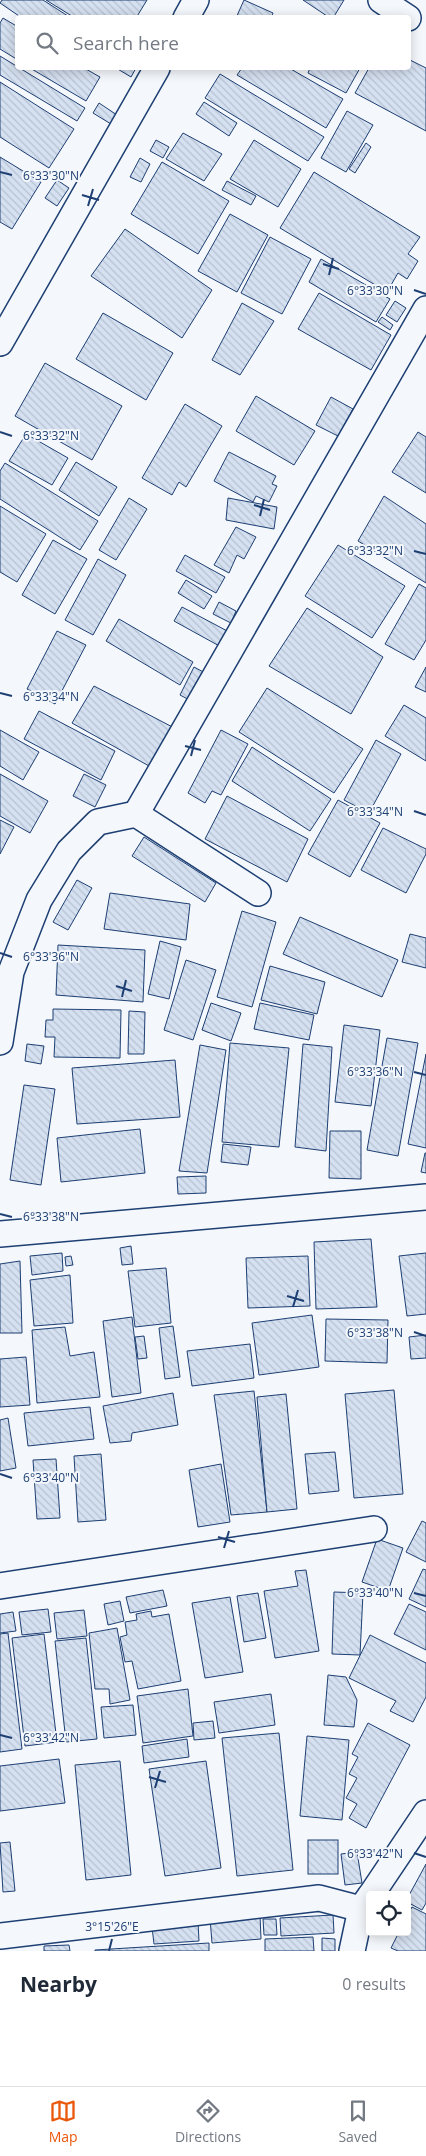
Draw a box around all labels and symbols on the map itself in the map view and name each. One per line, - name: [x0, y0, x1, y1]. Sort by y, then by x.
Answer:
- text: 6°33'30"N: [23, 167, 79, 184]
- text: 6°33'30"N: [347, 282, 403, 299]
- text: 6°33'32"N: [23, 427, 79, 444]
- text: 6°33'32"N: [347, 542, 403, 559]
- text: 6°33'34"N: [23, 688, 79, 705]
- text: 6°33'34"N: [347, 803, 403, 820]
- text: 6°33'36"N: [23, 948, 79, 965]
- text: 6°33'36"N: [347, 1063, 403, 1080]
- text: 6°33'38"N: [23, 1208, 79, 1225]
- text: 6°33'38"N: [347, 1324, 403, 1341]
- text: 6°33'40"N: [23, 1469, 79, 1486]
- text: 6°33'40"N: [347, 1584, 403, 1601]
- text: 6°33'42"N: [23, 1729, 79, 1746]
- text: 6°33'42"N: [347, 1845, 403, 1862]
- text: 3°15'26"E: [85, 1918, 139, 1935]

